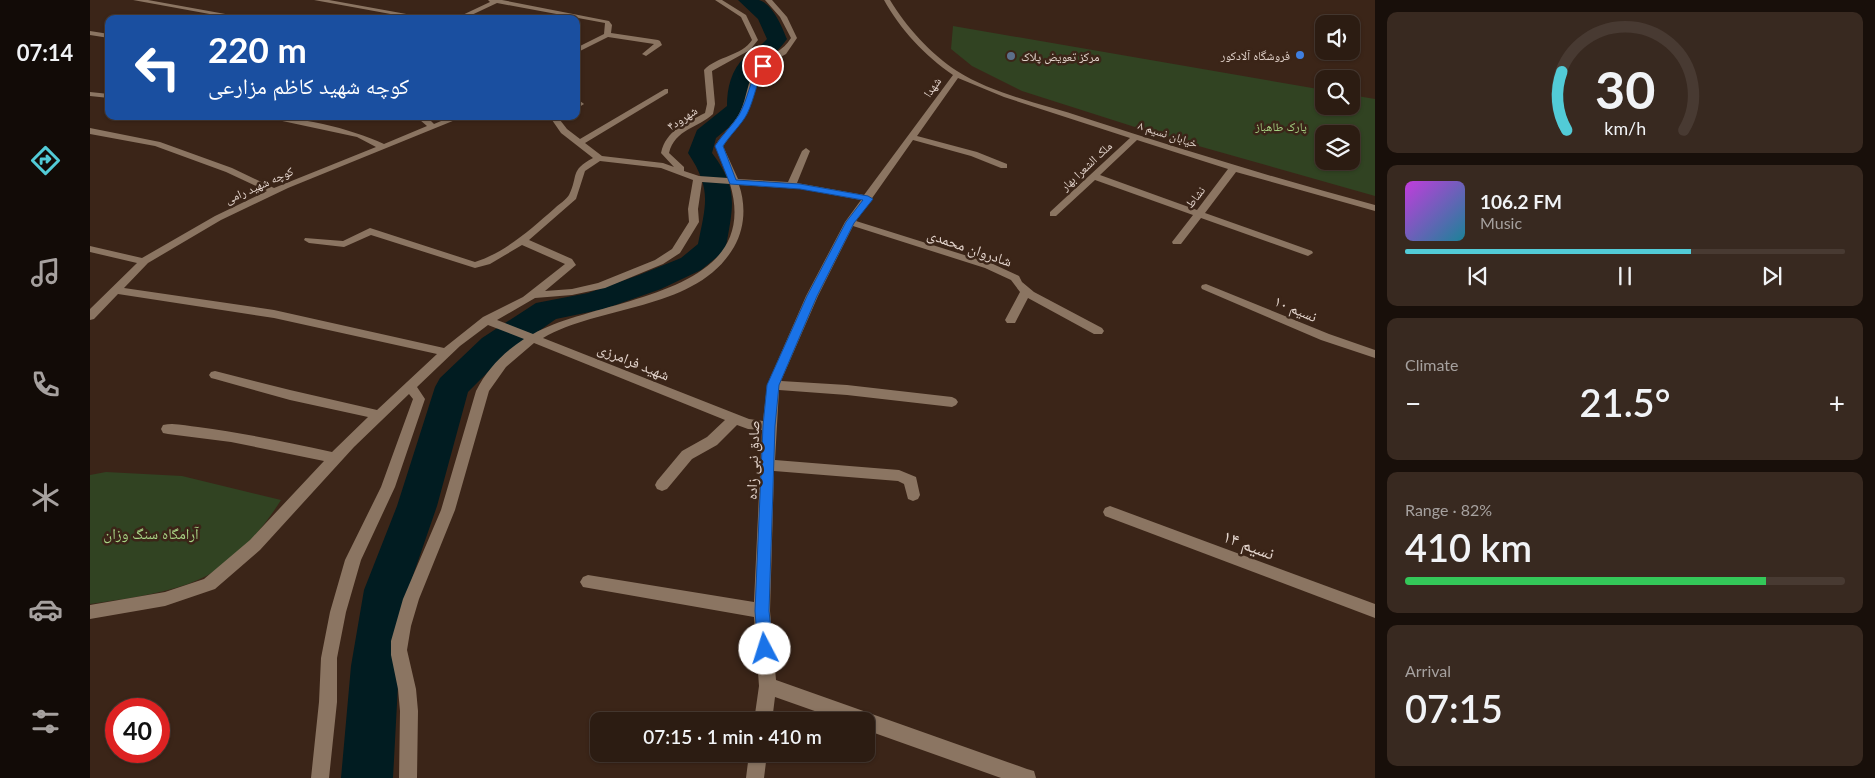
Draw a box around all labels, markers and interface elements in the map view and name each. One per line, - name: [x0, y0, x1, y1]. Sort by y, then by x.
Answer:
- map controls: [1315, 15, 1360, 170]
- button: sound: [1315, 15, 1360, 60]
- text: 220 m: [208, 28, 307, 70]
- icon: left: [125, 35, 190, 100]
- text: 07:14: [17, 39, 73, 66]
- pin: [742, 45, 784, 87]
- place label: فروشگاه آلادکور: [1220, 48, 1290, 63]
- place label: مرکز تعویض پلاک: [1021, 49, 1099, 64]
- marker: فروشگاه آلادکور: [1294, 49, 1306, 61]
- marker: مرکز تعویض پلاک: [1005, 50, 1017, 62]
- icon: arrive: [749, 52, 777, 80]
- text: 30: [1595, 58, 1655, 120]
- button: search: [1315, 70, 1360, 115]
- text: کوچه شهید کاظم مزارعی: [208, 72, 409, 99]
- street label: شهدا: [920, 74, 944, 100]
- street label: شهرود۴: [664, 103, 700, 133]
- street label: خیابان نسیم ۸: [1136, 117, 1200, 152]
- text: km/h: [1604, 117, 1646, 139]
- park label: پارک طاهباز: [1254, 119, 1307, 134]
- button: layers: [1315, 125, 1360, 170]
- street label: ملک الشعرا بهار: [1056, 138, 1115, 195]
- icon: directions: [28, 143, 63, 178]
- street label: کوچه شهید رامی: [222, 163, 296, 207]
- street label: نشاط: [1182, 183, 1208, 211]
- text: 106.2 FM: [1480, 190, 1562, 213]
- text: Music: [1480, 213, 1522, 232]
- street label: شادروان محمدی: [925, 224, 1015, 272]
- icon: music: [28, 255, 63, 290]
- icon: previous: [1464, 262, 1492, 290]
- icon: pause: [1611, 262, 1639, 290]
- icon: next: [1758, 262, 1786, 290]
- street label: نسیم ۱۰: [1271, 291, 1320, 327]
- street label: شهید فرامرزی: [595, 338, 673, 385]
- text: Climate: [1405, 355, 1458, 374]
- icon: phone: [28, 367, 63, 402]
- text: 21.5°: [1580, 379, 1670, 425]
- text: −: [1405, 386, 1421, 420]
- text: +: [1829, 386, 1845, 420]
- street label: صادق نبی زاده: [742, 420, 764, 500]
- icon: climate: [28, 480, 63, 515]
- text: Range · 82%: [1405, 500, 1492, 519]
- park label: آرامگاه سنگ وزان: [103, 524, 200, 544]
- street label: نسیم ۱۴: [1219, 524, 1278, 566]
- text: 410 km: [1405, 524, 1532, 570]
- icon: car: [28, 592, 63, 627]
- position arrow: [738, 622, 790, 674]
- text: Arrival: [1405, 661, 1451, 680]
- text: 07:15: [1405, 685, 1503, 731]
- speed limit sign: 40: [105, 698, 170, 763]
- icon: filters: [28, 704, 63, 739]
- text: 07:15 · 1 min · 410 m: [643, 725, 822, 748]

